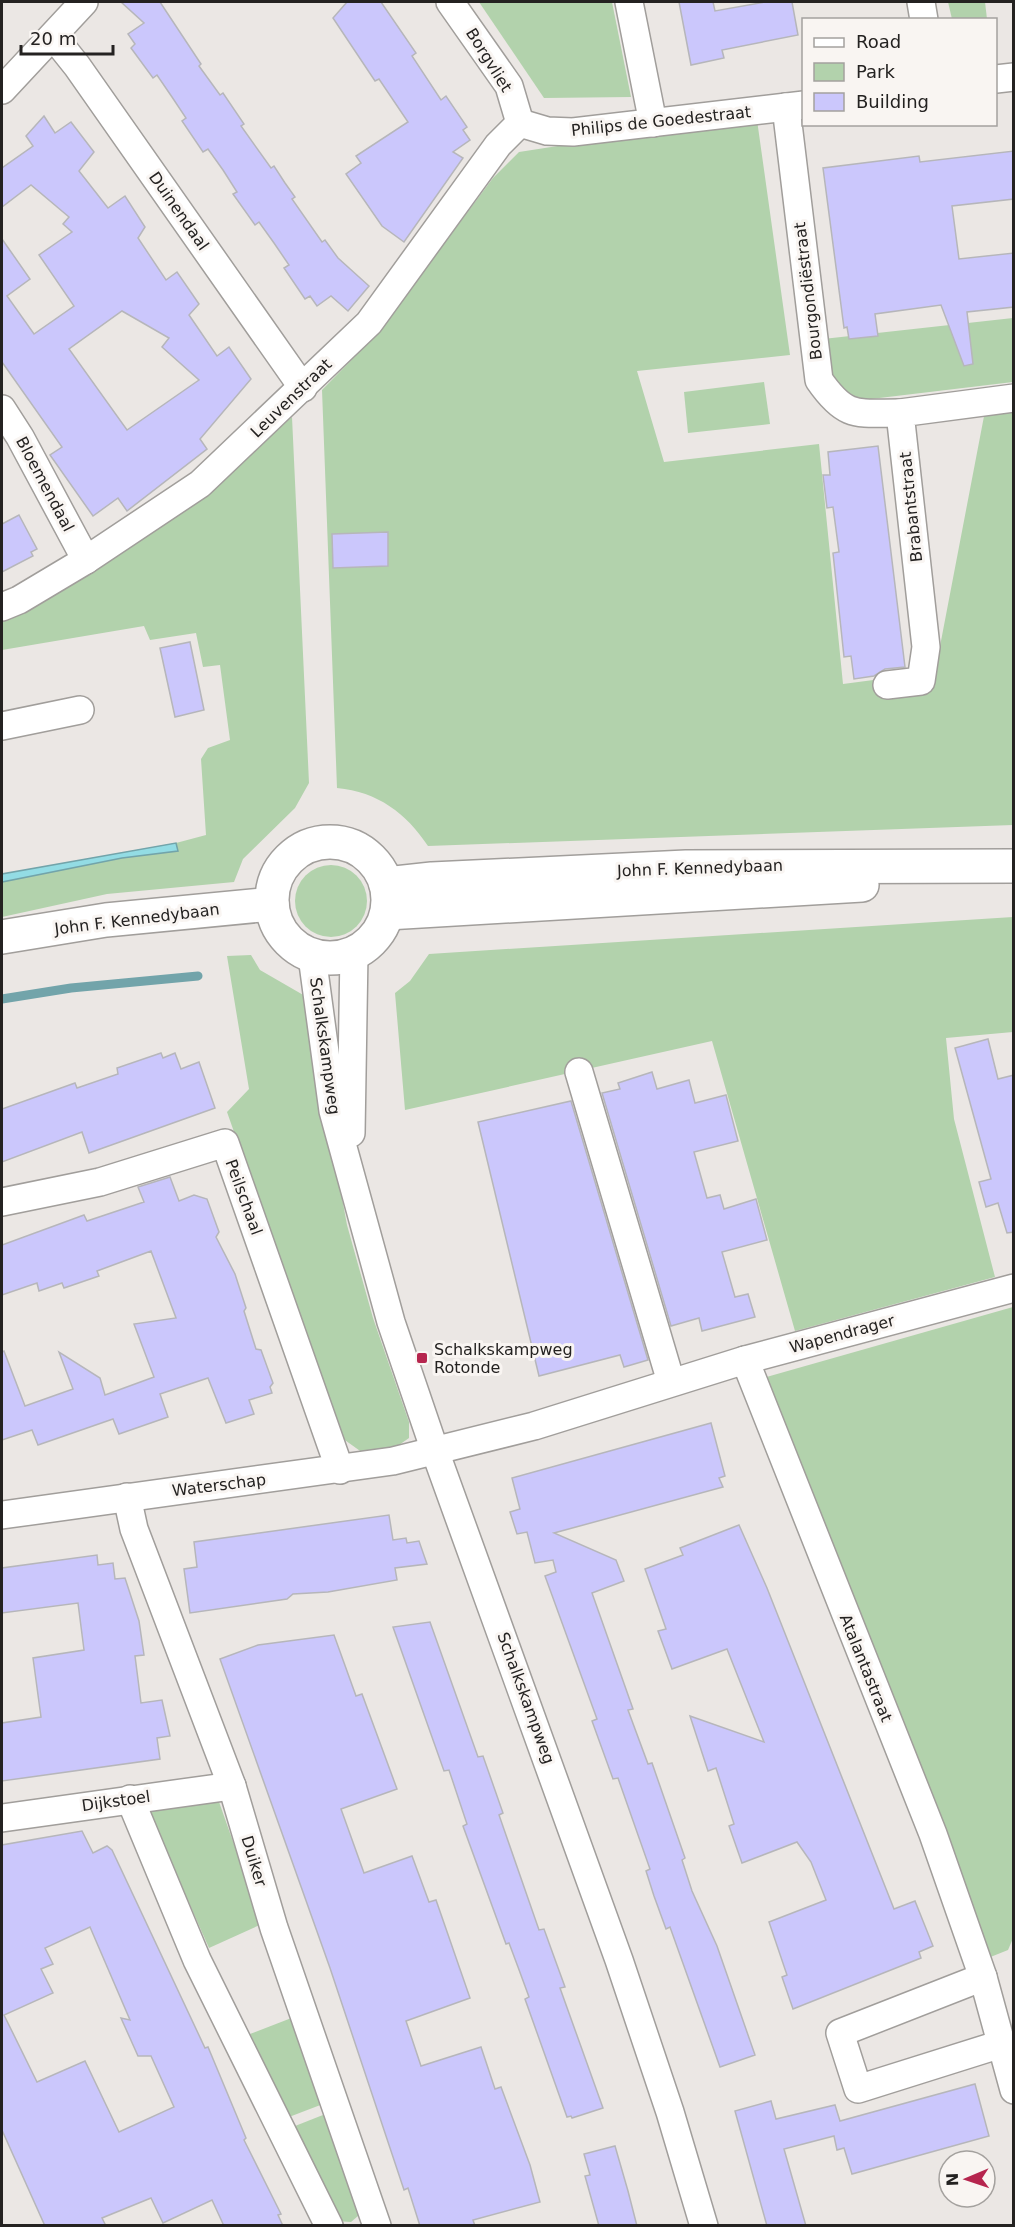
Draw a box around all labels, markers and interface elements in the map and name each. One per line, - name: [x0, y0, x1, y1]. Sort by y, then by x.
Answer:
- scale bar: [21, 18, 112, 56]
- legend: [802, 18, 997, 126]
- street label: Borgvliet: [462, 25, 516, 95]
- text: 20 m: [30, 28, 76, 49]
- text: Road: [856, 31, 901, 52]
- text: Park: [856, 61, 895, 82]
- text: Building: [856, 91, 929, 112]
- street label: Philips de Goedestraat: [570, 102, 752, 140]
- street label: Duinendaal: [145, 168, 213, 254]
- street label: Bourgondiëstraat: [790, 221, 826, 361]
- street label: Leuvenstraat: [247, 355, 335, 441]
- street label: Bloemendaal: [12, 433, 78, 535]
- street label: Brabantstraat: [896, 451, 926, 563]
- street label: John F. Kennedybaan: [616, 856, 783, 880]
- street label: John F. Kennedybaan: [53, 899, 220, 939]
- street label: Schalkskampweg: [306, 976, 344, 1116]
- street label: Peilschaal: [222, 1157, 266, 1237]
- street label: Wapendrager: [787, 1311, 897, 1357]
- place label: Schalkskampweg Rotonde: [434, 1340, 573, 1377]
- marker: Schalkskampweg Rotonde: [415, 1351, 429, 1365]
- street label: Waterschap: [171, 1470, 267, 1500]
- street label: Atalantastraat: [836, 1611, 896, 1725]
- street label: Schalkskampweg: [493, 1630, 559, 1766]
- street label: Dijkstoel: [80, 1787, 152, 1815]
- street label: Duiker: [237, 1833, 271, 1889]
- north arrow: [937, 2149, 997, 2209]
- text: N: [943, 2172, 962, 2187]

